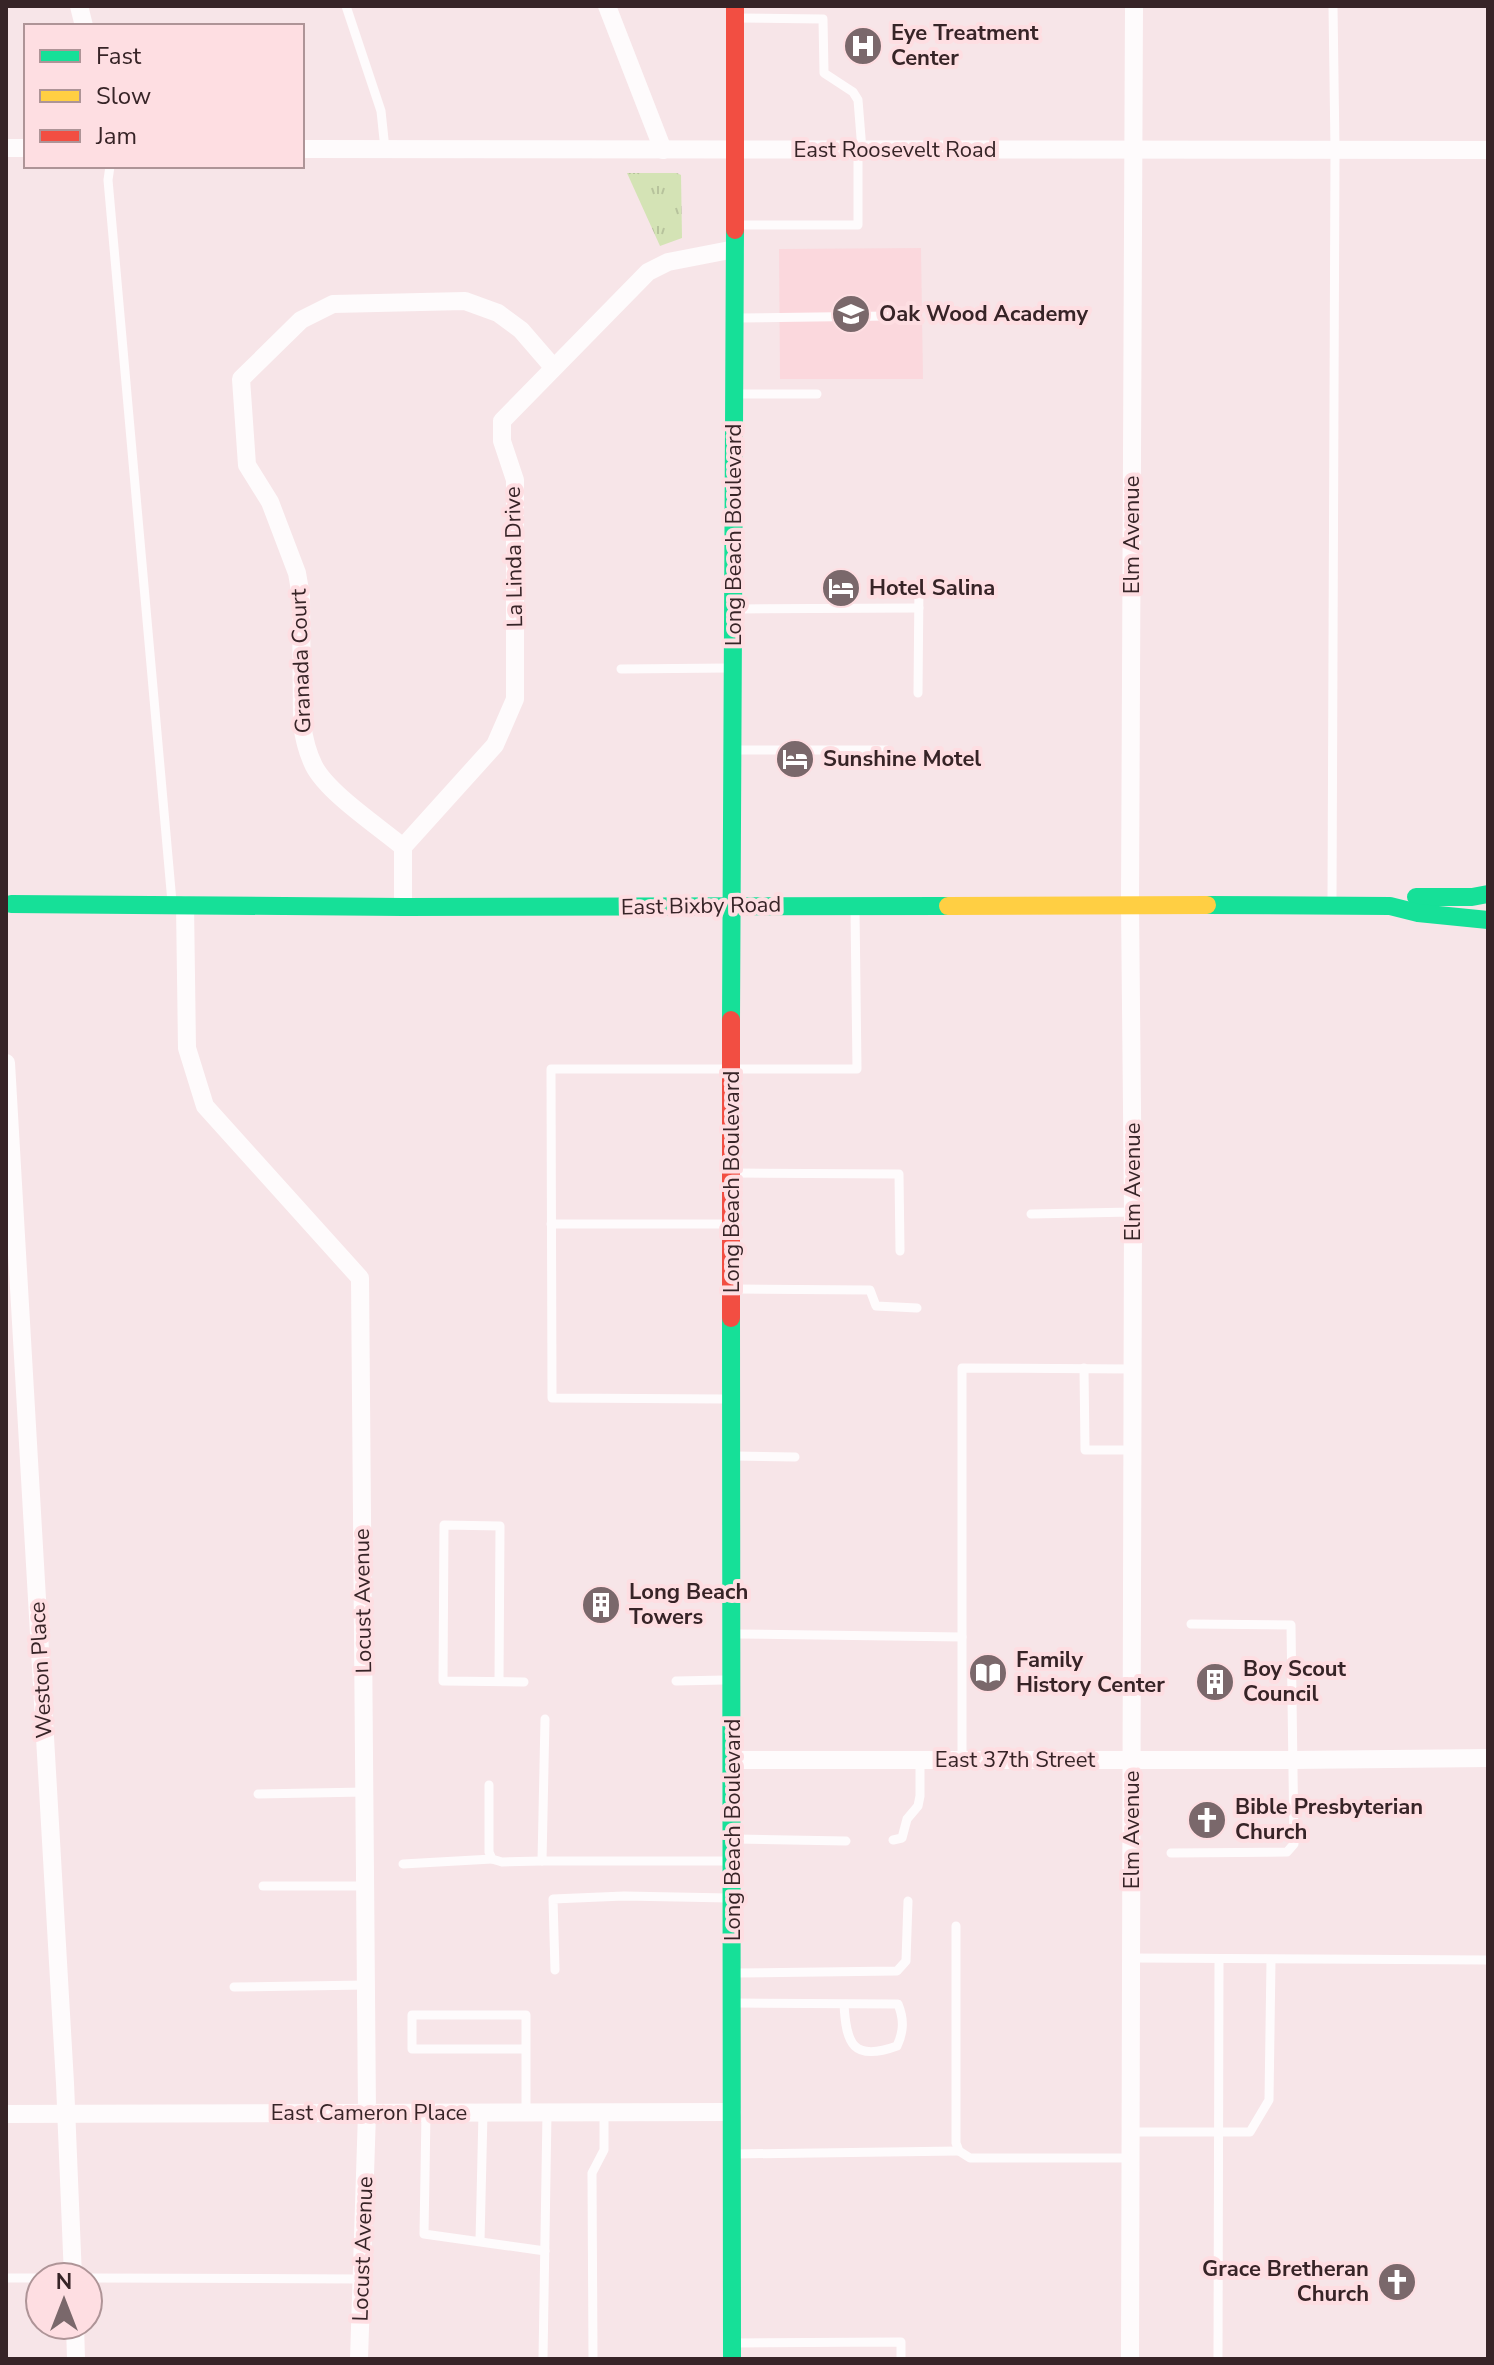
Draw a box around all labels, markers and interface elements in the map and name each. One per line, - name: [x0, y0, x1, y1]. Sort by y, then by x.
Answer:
- place label: Eye Treatment Center: [891, 18, 1039, 73]
- legend: [24, 24, 304, 168]
- hospital icon: Eye Treatment Center: [842, 25, 884, 67]
- text: Fast: [96, 40, 142, 72]
- text: Slow: [96, 80, 151, 112]
- text: Jam: [95, 120, 137, 152]
- street label: East Roosevelt Road: [794, 135, 996, 165]
- school or university icon: Oak Wood Academy: [830, 293, 872, 335]
- place label: Oak Wood Academy: [879, 299, 1089, 329]
- street label: Long Beach Boulevard: [719, 424, 749, 646]
- street label: Elm Avenue: [1117, 476, 1147, 594]
- street label: La Linda Drive: [498, 486, 530, 628]
- hotel icon: Hotel Salina: [820, 567, 862, 609]
- place label: Hotel Salina: [869, 573, 995, 603]
- street label: Granada Court: [283, 588, 319, 734]
- hotel icon: Sunshine Motel: [774, 738, 816, 780]
- place label: Sunshine Motel: [823, 744, 981, 774]
- street label: East Bixby Road: [621, 890, 781, 922]
- street label: Long Beach Boulevard: [717, 1071, 747, 1293]
- street label: Elm Avenue: [1118, 1123, 1148, 1241]
- street label: Locust Avenue: [347, 1528, 379, 1674]
- place label: Long Beach Towers: [629, 1577, 748, 1632]
- building icon: Long Beach Towers: [580, 1584, 622, 1626]
- street label: Weston Place: [22, 1601, 60, 1739]
- place label: Family History Center: [1016, 1645, 1165, 1700]
- library icon: Family History Center: [967, 1652, 1009, 1694]
- place label: Boy Scout Council: [1243, 1654, 1347, 1709]
- building icon: Boy Scout Council: [1194, 1661, 1236, 1703]
- street label: Long Beach Boulevard: [718, 1719, 748, 1941]
- street label: East 37th Street: [935, 1745, 1096, 1775]
- street label: Elm Avenue: [1117, 1771, 1147, 1889]
- place label: Bible Presbyterian Church: [1235, 1792, 1423, 1847]
- church icon: Bible Presbyterian Church: [1186, 1799, 1228, 1841]
- street label: East Cameron Place: [271, 2098, 467, 2128]
- street label: Locust Avenue: [345, 2176, 381, 2322]
- place label: Grace Bretheran Church: [1202, 2254, 1369, 2309]
- north arrow: [24, 2261, 104, 2341]
- church icon: Grace Bretheran Church: [1376, 2261, 1418, 2303]
- text: N: [56, 2267, 72, 2297]

